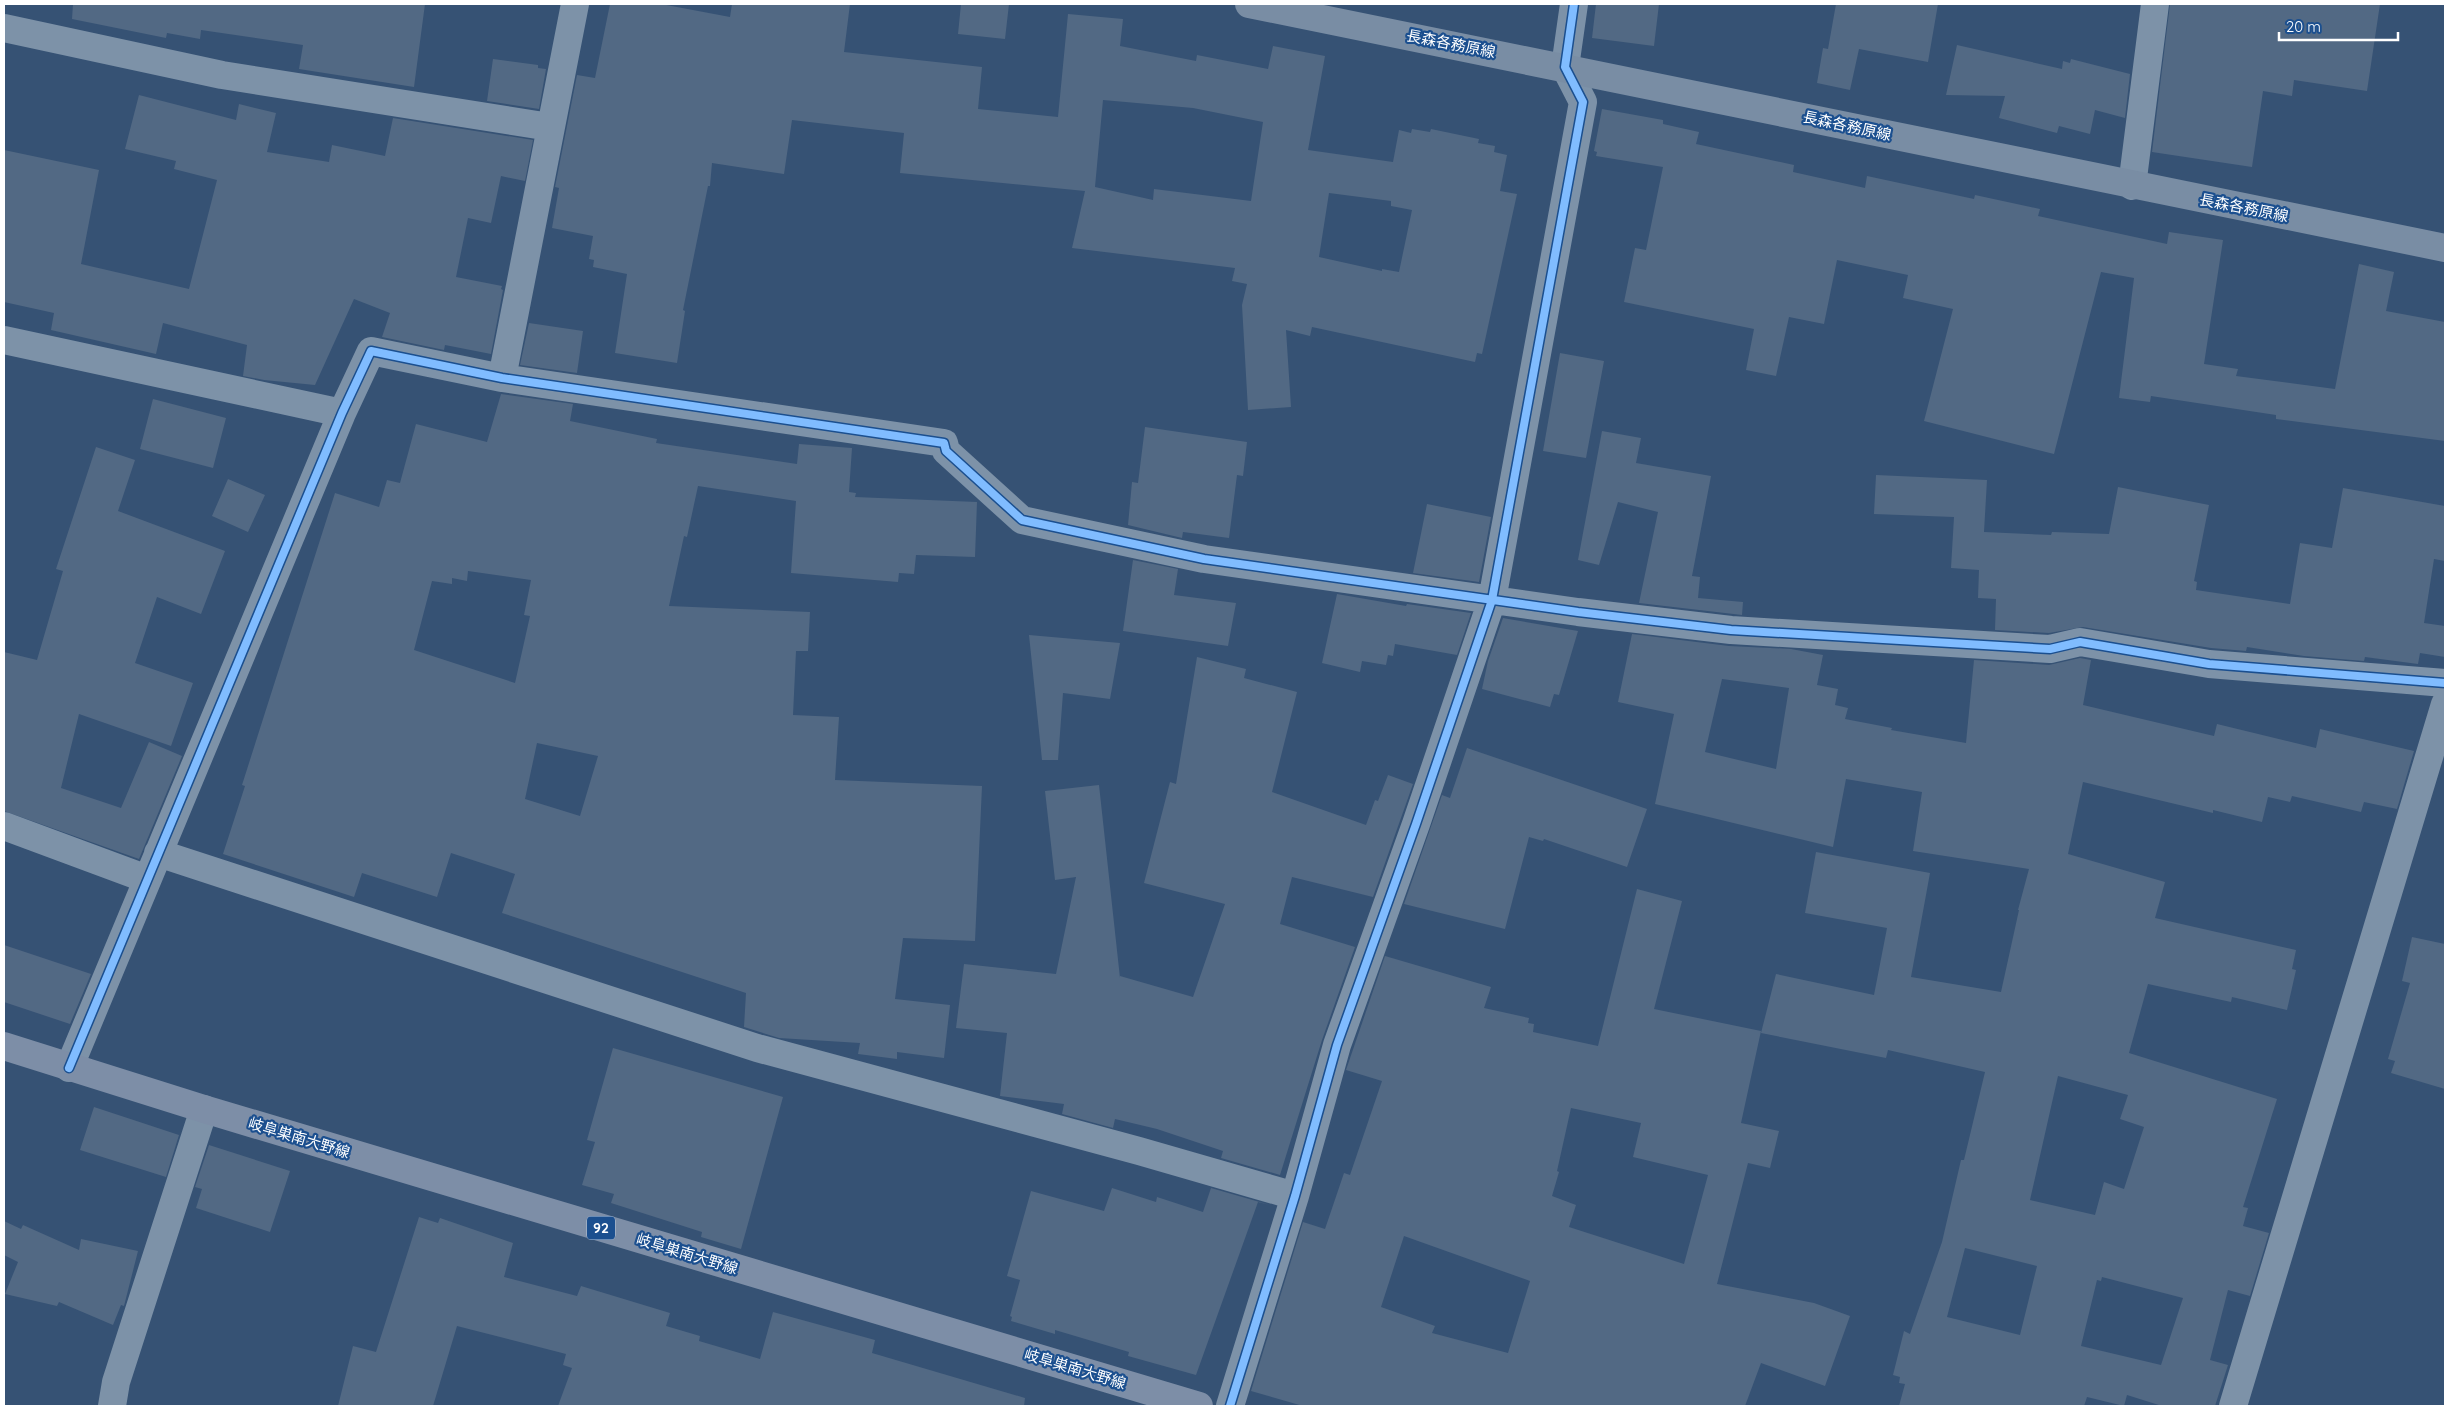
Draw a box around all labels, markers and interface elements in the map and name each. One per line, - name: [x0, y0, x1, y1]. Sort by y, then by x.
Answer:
- scale bar: [2279, 10, 2398, 42]
- text: 20 m: [2286, 17, 2321, 36]
- street label: 長森各務原線: [1405, 26, 1497, 61]
- street label: 長森各務原線: [1801, 107, 1893, 144]
- street label: 長森各務原線: [2198, 190, 2290, 225]
- street label: 岐阜巣南大野線: [246, 1113, 352, 1162]
- road number: 92: [587, 1216, 615, 1240]
- street label: 岐阜巣南大野線: [634, 1229, 740, 1278]
- street label: 岐阜巣南大野線: [1022, 1344, 1128, 1393]

